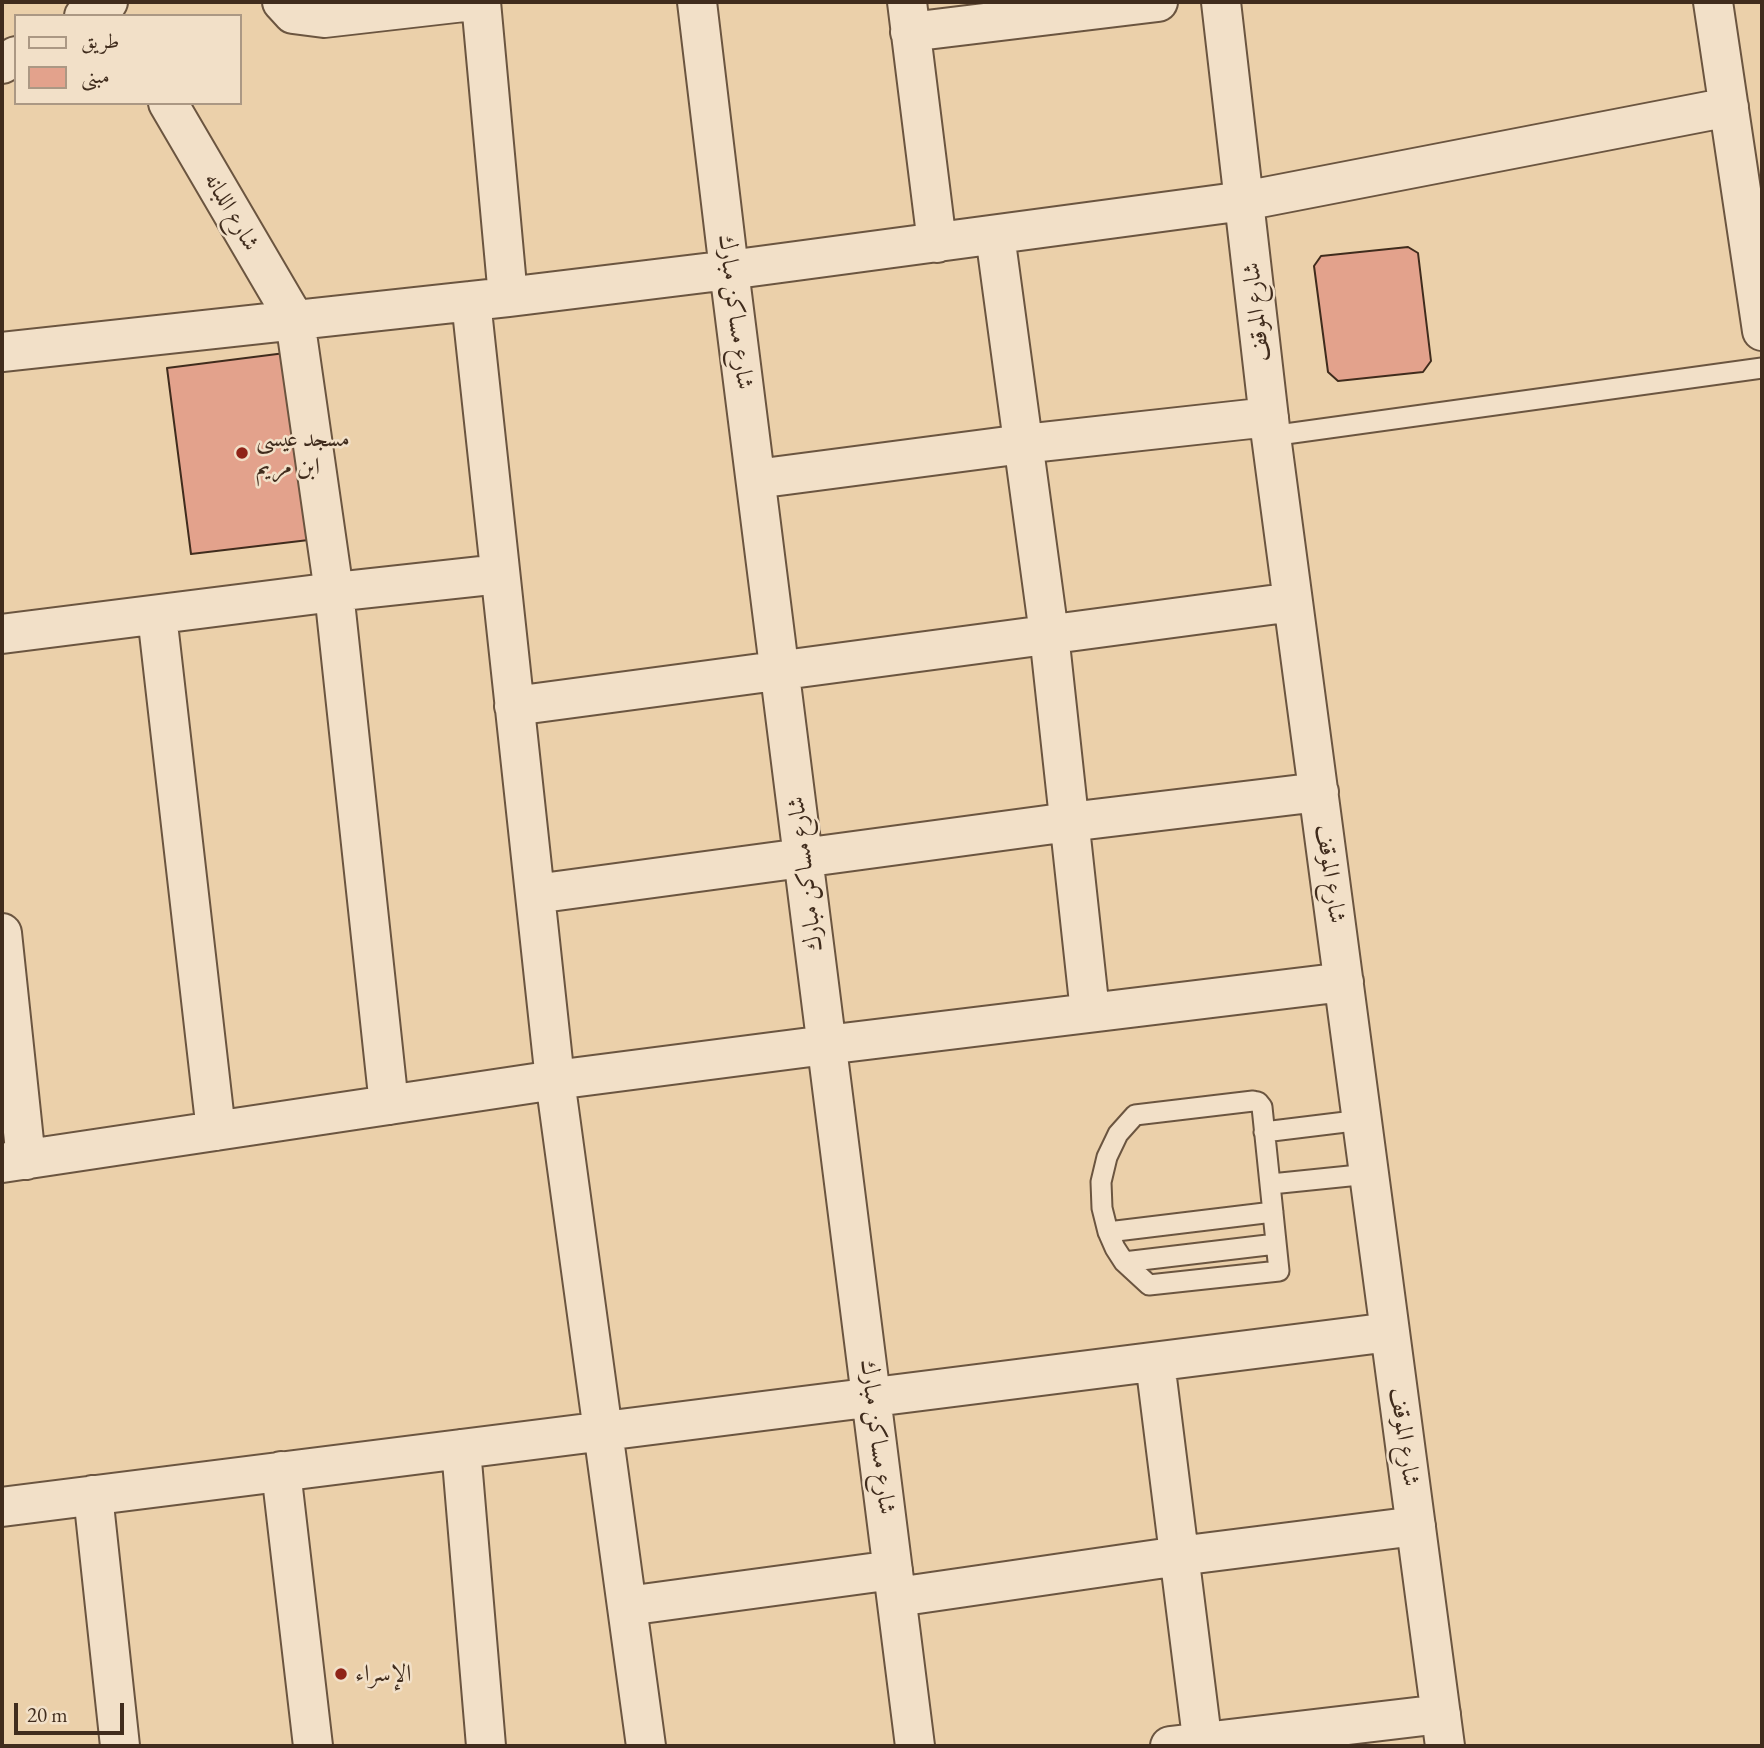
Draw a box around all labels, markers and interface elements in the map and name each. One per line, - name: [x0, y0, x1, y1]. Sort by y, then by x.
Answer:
- legend: [14, 14, 242, 105]
- text: طريق: [81, 27, 119, 54]
- text: مبنى: [81, 62, 110, 89]
- street label: شارع اللبانه: [197, 168, 265, 256]
- street label: شارع مساكن مبارك: [711, 233, 759, 391]
- street label: شارع الموقف: [1237, 261, 1277, 363]
- place label: مسجد عيسى ابن مريم: [256, 425, 350, 481]
- marker: مسجد عيسى ابن مريم: [234, 445, 250, 461]
- street label: شارع مساكن مبارك: [782, 795, 830, 953]
- street label: شارع الموقف: [1309, 823, 1351, 925]
- street label: شارع مساكن مبارك: [853, 1358, 901, 1516]
- street label: شارع الموقف: [1383, 1386, 1425, 1488]
- place label: الإسراء: [355, 1660, 411, 1688]
- marker: الإسراء: [333, 1666, 349, 1682]
- scale bar: [18, 1688, 128, 1732]
- text: 20 m: [27, 1701, 68, 1728]

